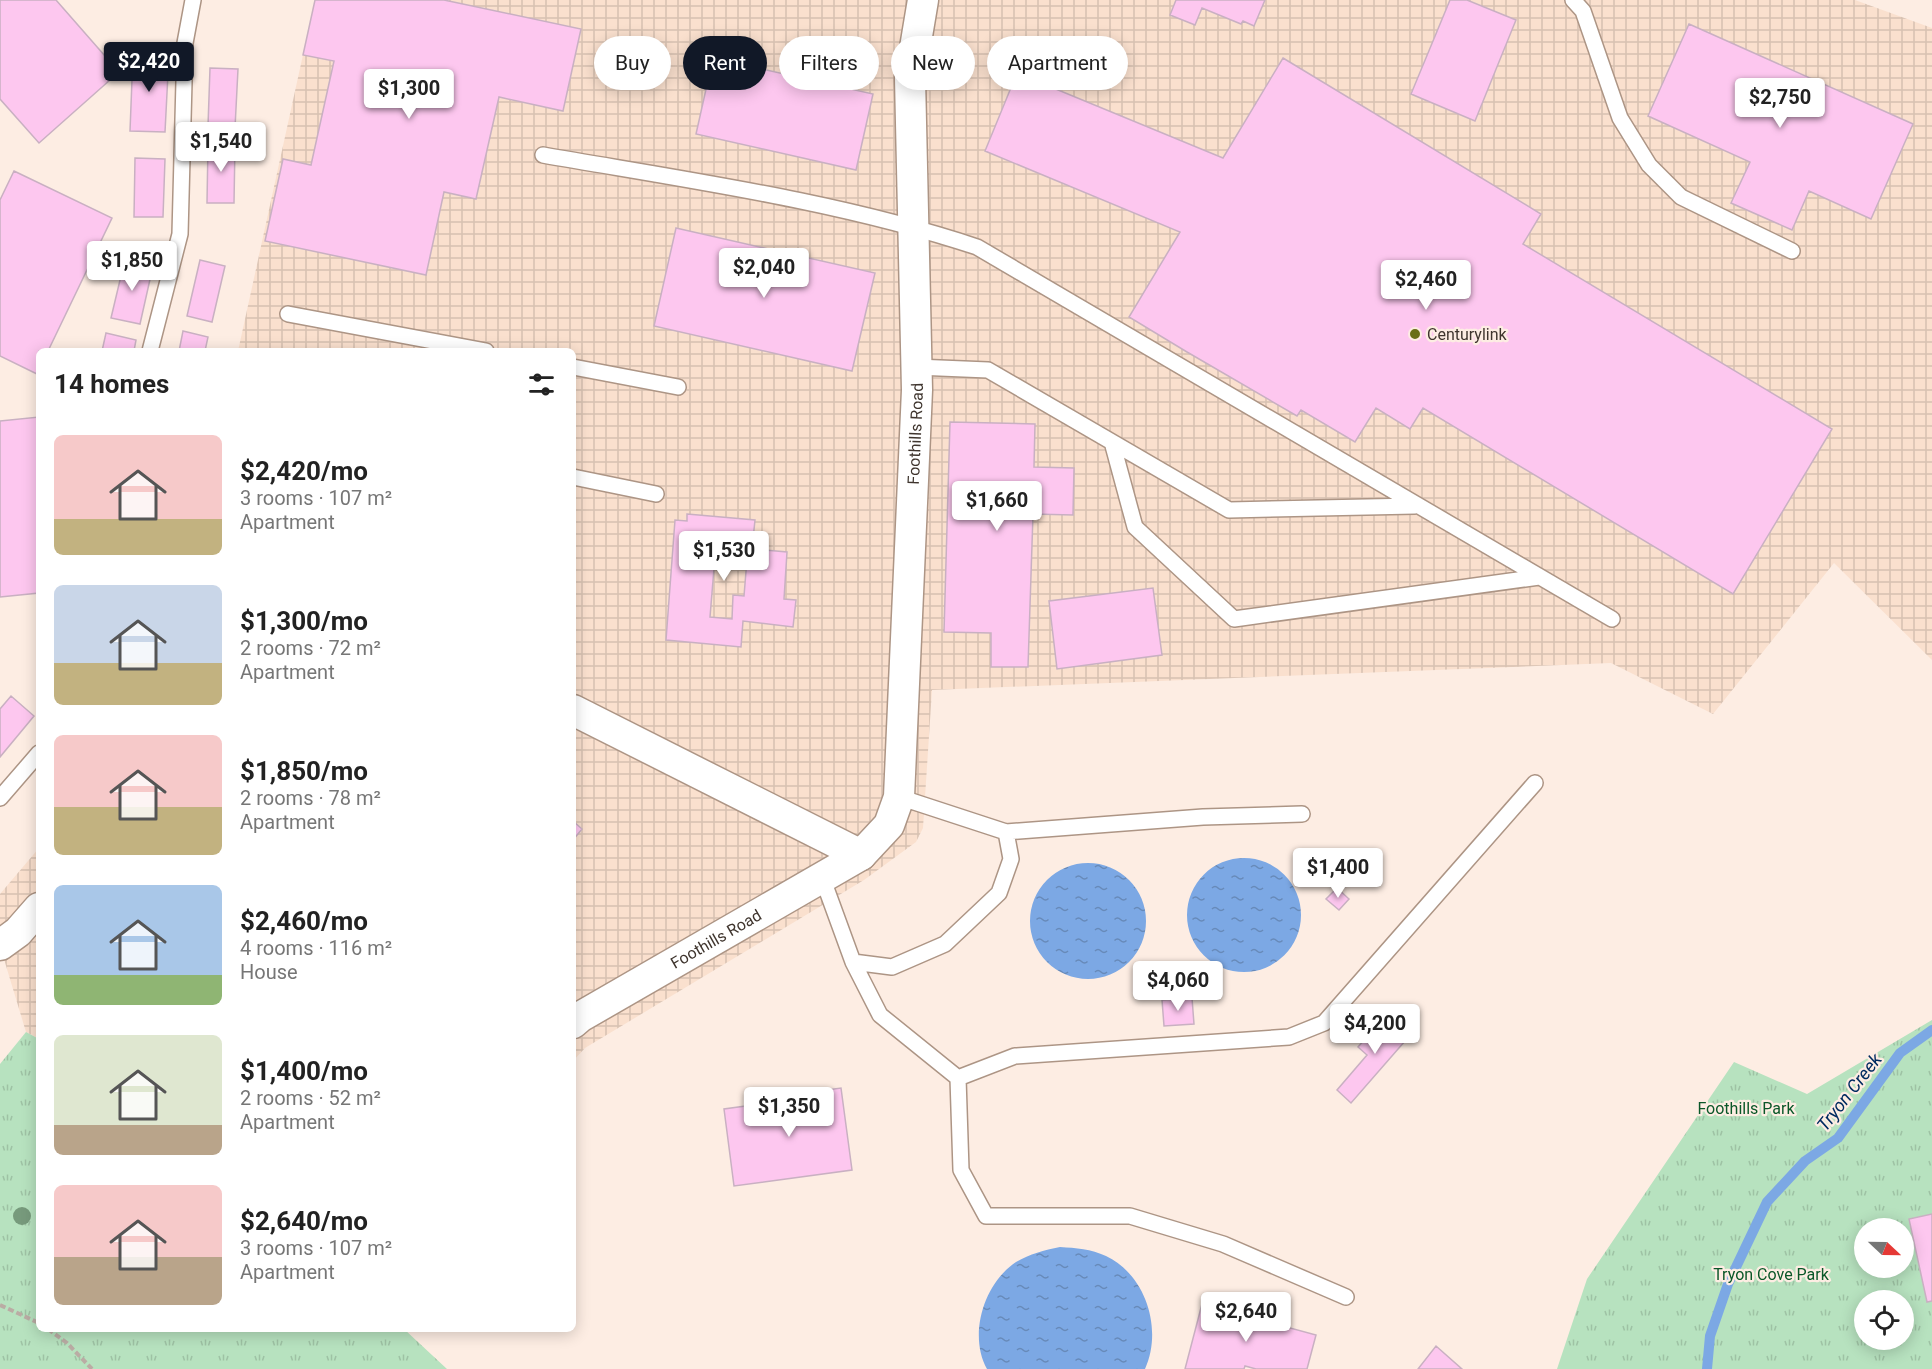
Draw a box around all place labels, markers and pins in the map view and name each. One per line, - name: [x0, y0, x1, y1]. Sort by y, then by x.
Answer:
- pin: $2,420: [100, 42, 198, 93]
- pin: $1,300: [360, 69, 458, 120]
- pin: $2,750: [1731, 78, 1829, 129]
- pin: $1,540: [172, 122, 270, 173]
- pin: $1,850: [83, 241, 181, 292]
- pin: $2,040: [715, 248, 813, 299]
- pin: $2,460: [1377, 260, 1475, 311]
- place label: Centurylink: [1427, 325, 1508, 344]
- marker: Centurylink: [1408, 327, 1422, 341]
- pin: $1,660: [948, 481, 1046, 532]
- pin: $1,530: [675, 531, 773, 582]
- pin: $1,400: [1289, 848, 1387, 899]
- pin: $4,060: [1129, 961, 1227, 1012]
- pin: $4,200: [1326, 1004, 1424, 1055]
- pin: $1,350: [740, 1087, 838, 1138]
- pin: $2,640: [1197, 1292, 1295, 1343]

